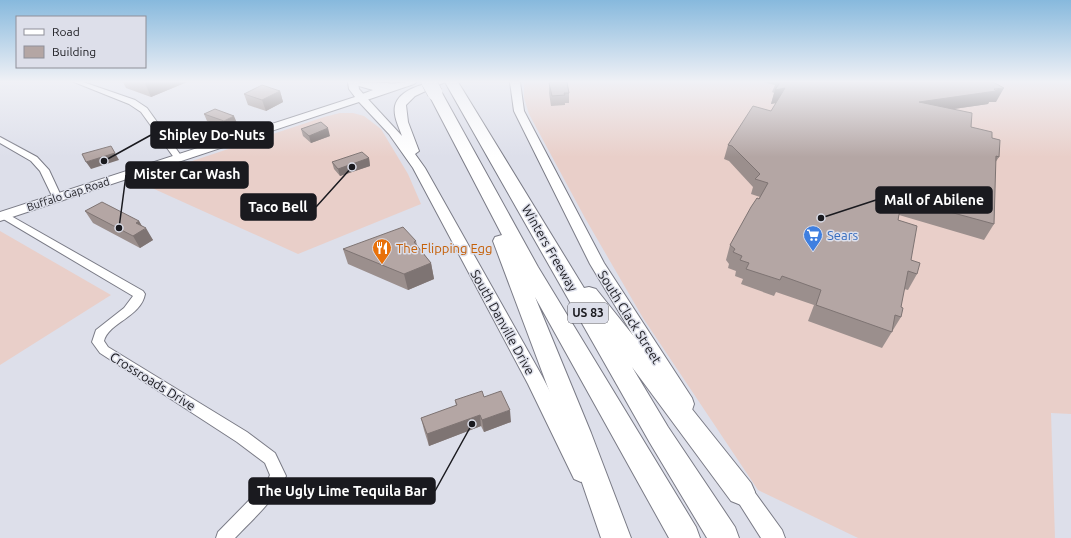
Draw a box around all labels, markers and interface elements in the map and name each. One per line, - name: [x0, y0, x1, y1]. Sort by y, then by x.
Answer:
- legend: [16, 16, 146, 68]
- text: Road: [52, 25, 80, 38]
- text: Building: [52, 45, 96, 58]
- callout: Shipley Do-Nuts: [151, 122, 273, 148]
- text: Shipley Do-Nuts: [159, 127, 265, 143]
- callout: Mister Car Wash: [126, 162, 248, 188]
- text: Mister Car Wash: [134, 166, 240, 182]
- street label: Buffalo Gap Road: [25, 175, 111, 213]
- callout: Mall of Abilene: [876, 187, 992, 213]
- text: Mall of Abilene: [884, 192, 984, 208]
- callout: Taco Bell: [241, 194, 316, 220]
- text: Taco Bell: [248, 199, 308, 215]
- street label: Winters Freeway: [520, 202, 580, 294]
- supermarket icon: Sears: [802, 224, 824, 252]
- place label: Sears: [827, 228, 859, 242]
- restaurant icon: The Flipping Egg: [371, 237, 393, 265]
- place label: The Flipping Egg: [396, 241, 493, 255]
- street label: South Danville Drive: [468, 267, 538, 377]
- street label: South Clack Street: [596, 268, 664, 366]
- road number: US 83: [568, 303, 608, 323]
- street label: Crossroads Drive: [108, 349, 198, 413]
- callout: The Ugly Lime Tequila Bar: [249, 478, 435, 504]
- text: The Ugly Lime Tequila Bar: [257, 483, 427, 499]

